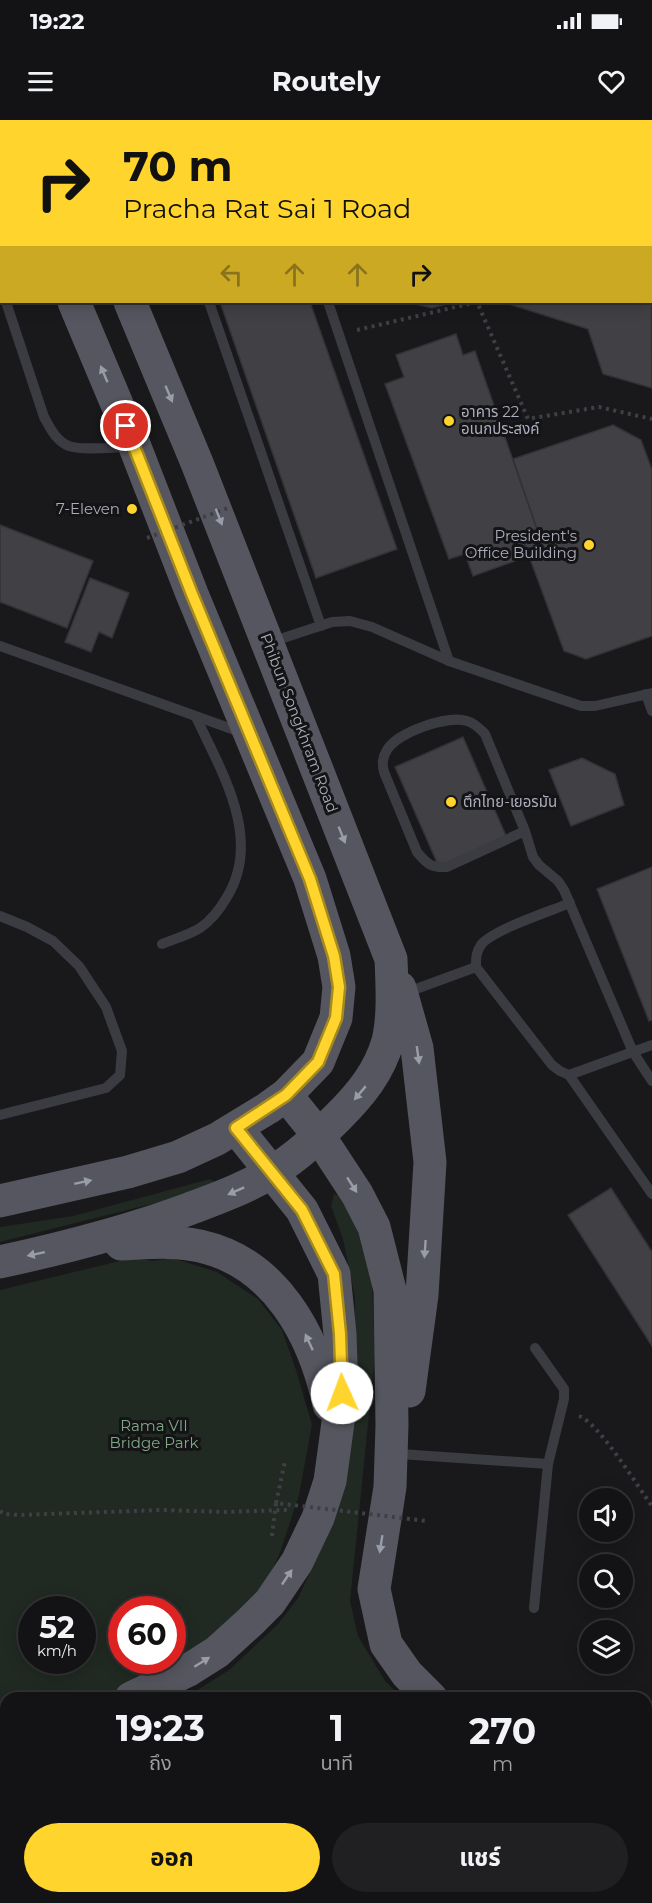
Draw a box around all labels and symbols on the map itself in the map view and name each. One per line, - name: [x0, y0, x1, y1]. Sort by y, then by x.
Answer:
- one-way arrow: [100, 366, 109, 383]
- one-way arrow: [164, 386, 173, 403]
- pin: [100, 400, 151, 451]
- place label: อาคาร 22 อเนกประสงค์: [461, 402, 539, 438]
- marker: อาคาร 22 อเนกประสงค์: [442, 414, 456, 428]
- place label: 7-Eleven: [56, 499, 120, 518]
- marker: 7-Eleven: [125, 502, 139, 516]
- one-way arrow: [214, 509, 224, 527]
- place label: President's Office Building: [465, 526, 577, 562]
- marker: President's Office Building: [582, 538, 596, 552]
- street label: Phibun Songkhram Road: [256, 630, 343, 815]
- place label: ตึกไทย-เยอรมัน: [463, 792, 557, 811]
- marker: ตึกไทย-เยอรมัน: [444, 795, 458, 809]
- one-way arrow: [338, 826, 348, 844]
- one-way arrow: [413, 1046, 422, 1065]
- one-way arrow: [353, 1085, 366, 1101]
- one-way arrow: [74, 1176, 92, 1186]
- one-way arrow: [346, 1177, 357, 1193]
- one-way arrow: [226, 1186, 244, 1196]
- one-way arrow: [420, 1240, 429, 1259]
- one-way arrow: [26, 1250, 45, 1259]
- one-way arrow: [305, 1333, 314, 1350]
- position arrow: [310, 1361, 374, 1425]
- park label: Rama VII Bridge Park: [110, 1416, 198, 1452]
- one-way arrow: [376, 1535, 385, 1554]
- one-way arrow: [281, 1569, 292, 1585]
- speed limit sign: 60: [108, 1596, 186, 1674]
- one-way arrow: [194, 1656, 210, 1667]

